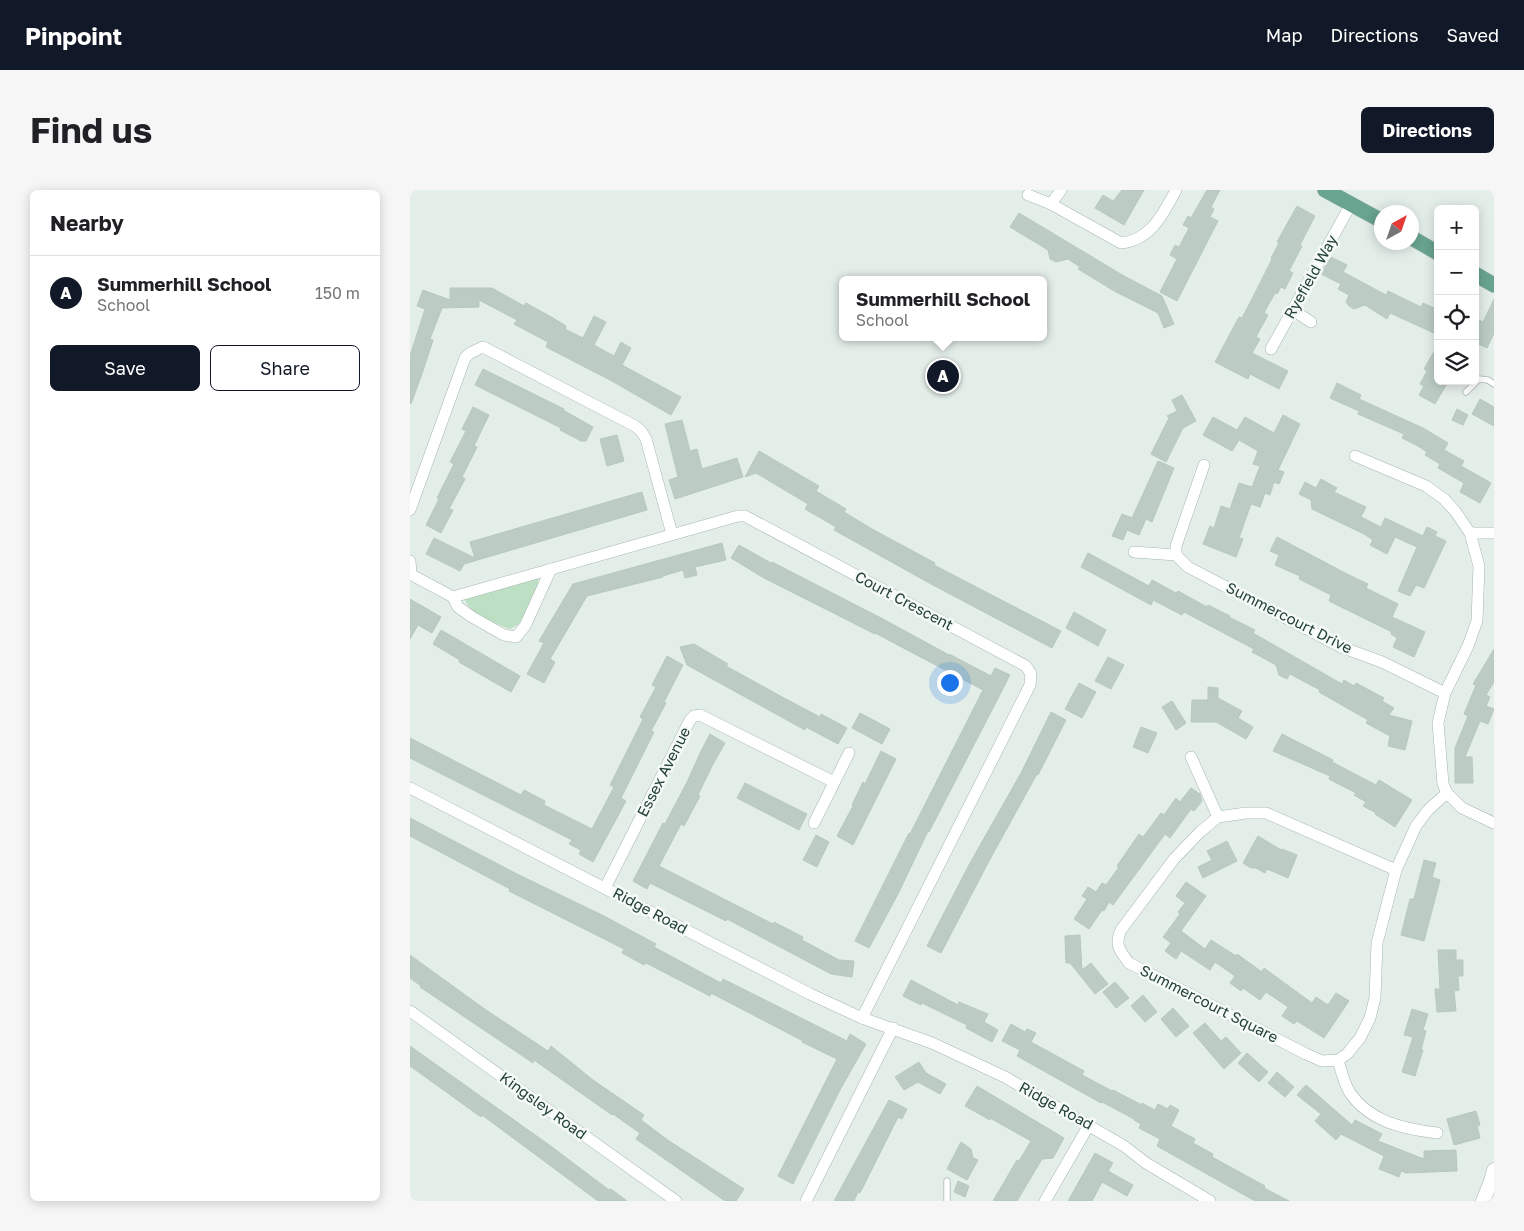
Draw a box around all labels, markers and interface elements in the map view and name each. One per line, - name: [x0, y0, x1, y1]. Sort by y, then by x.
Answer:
- text: Pinpoint: [25, 21, 122, 50]
- text: Map: [1266, 24, 1302, 46]
- text: Directions: [1330, 24, 1418, 46]
- text: Saved: [1446, 24, 1499, 46]
- button: Directions: [1361, 107, 1494, 153]
- text: Find us: [30, 109, 152, 151]
- north arrow: [1374, 205, 1419, 250]
- map controls: [1434, 205, 1479, 385]
- button: +: [1434, 205, 1479, 250]
- text: Nearby: [50, 210, 124, 236]
- street label: Ryefield Way: [1280, 231, 1341, 322]
- button: −: [1434, 250, 1479, 295]
- text: Summerhill School: [97, 272, 271, 295]
- popup: [839, 276, 1047, 341]
- text: A: [60, 283, 72, 303]
- text: 150 m: [315, 283, 360, 303]
- text: Summerhill School: [856, 287, 1030, 310]
- text: School: [97, 295, 150, 315]
- button: locate: [1434, 295, 1479, 340]
- text: School: [856, 310, 909, 330]
- button: layers: [1434, 340, 1479, 385]
- button: Save: [50, 345, 200, 391]
- button: Share: [210, 345, 360, 391]
- pin: A: [927, 357, 959, 395]
- street label: Court Crescent: [852, 567, 957, 634]
- street label: Summercourt Drive: [1223, 578, 1356, 657]
- your location: [937, 670, 963, 696]
- street label: Essex Avenue: [633, 723, 694, 819]
- street label: Ridge Road: [610, 883, 691, 937]
- street label: Summercourt Square: [1137, 960, 1282, 1046]
- street label: Kingsley Road: [497, 1068, 590, 1143]
- street label: Ridge Road: [1016, 1077, 1097, 1133]

